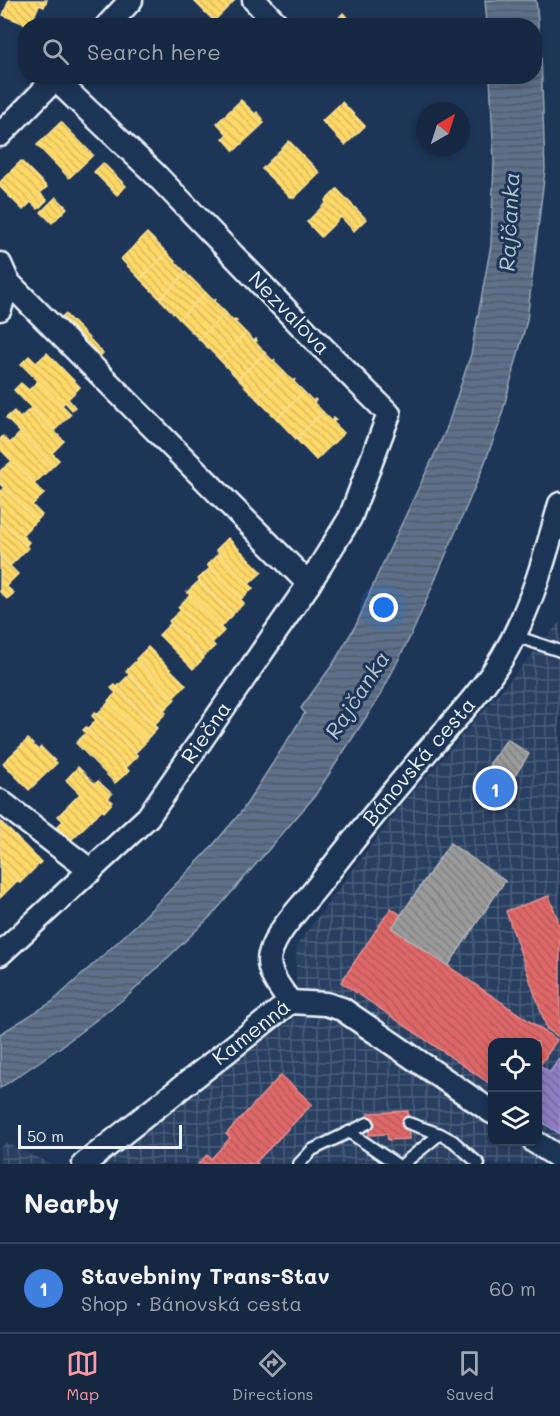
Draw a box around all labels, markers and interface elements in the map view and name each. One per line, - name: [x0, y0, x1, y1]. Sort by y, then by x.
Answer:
- search box: [18, 18, 542, 84]
- icon: search: [39, 35, 72, 68]
- text: Search here: [87, 37, 221, 66]
- north arrow: [416, 102, 470, 156]
- water label: Rajčanka: [491, 172, 526, 272]
- street label: Nezvalova: [243, 264, 337, 360]
- your location: [369, 593, 398, 622]
- water label: Rajčanka: [317, 645, 396, 744]
- street label: Bánovská cesta: [356, 691, 481, 830]
- street label: Riečna: [174, 695, 236, 768]
- pin: 1: [476, 766, 514, 810]
- street label: Kamenná: [206, 992, 295, 1070]
- map controls: [488, 1038, 542, 1146]
- button: locate: [488, 1038, 542, 1092]
- button: layers: [488, 1092, 542, 1146]
- scale bar: [18, 1122, 182, 1150]
- text: 50 m: [27, 1125, 64, 1146]
- text: Nearby: [24, 1186, 119, 1220]
- text: Stavebniny Trans-Stav: [81, 1261, 330, 1290]
- text: 1: [39, 1275, 48, 1301]
- text: 60 m: [489, 1275, 536, 1301]
- text: Shop · Bánovská cesta: [81, 1290, 302, 1316]
- tab: Map: [66, 1347, 99, 1404]
- tab: Directions: [232, 1347, 313, 1404]
- tab: Saved: [446, 1347, 494, 1404]

